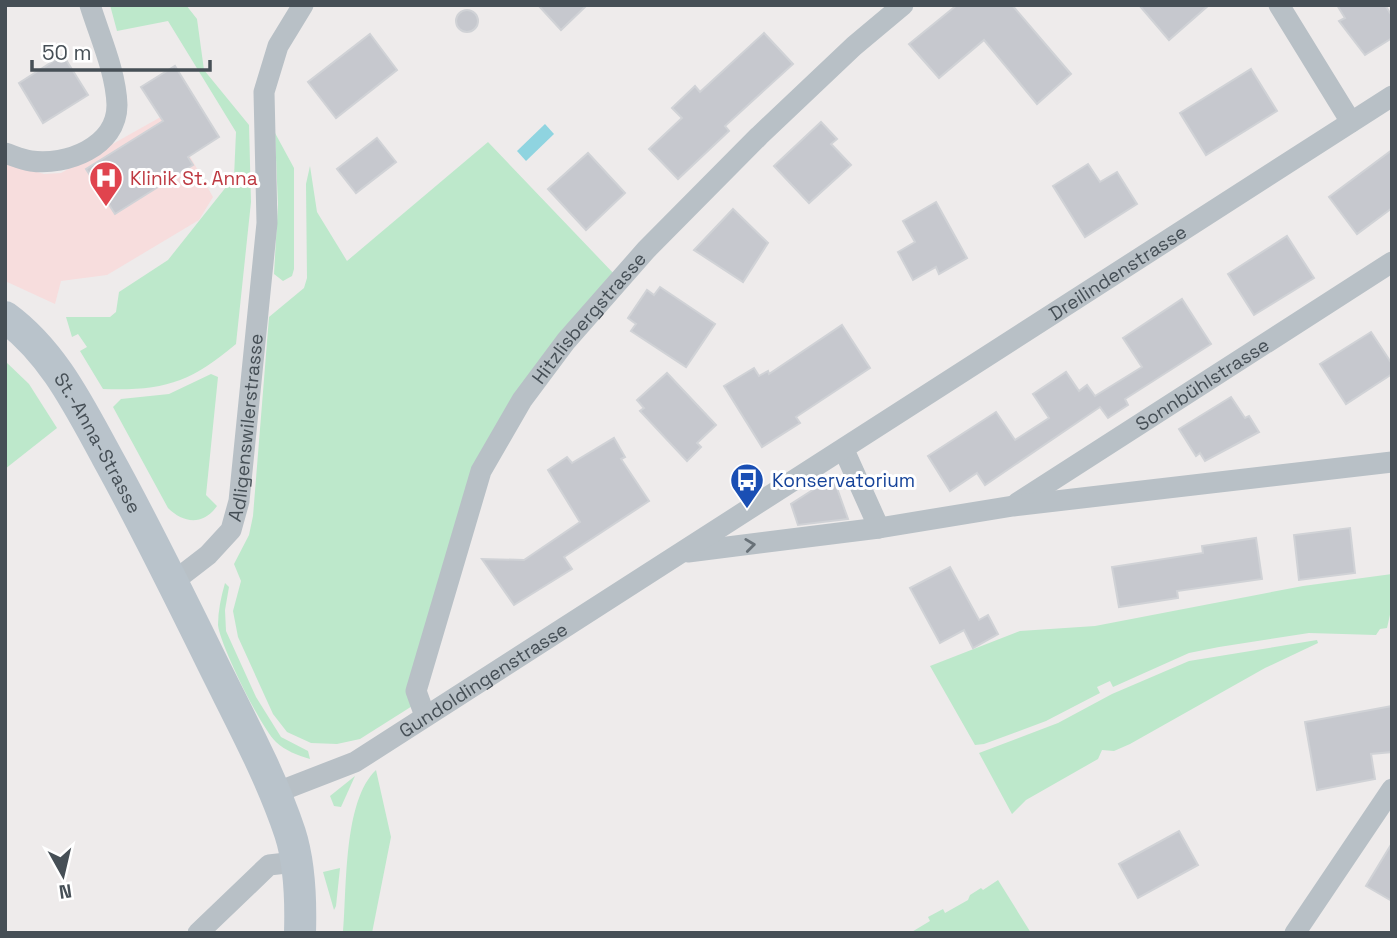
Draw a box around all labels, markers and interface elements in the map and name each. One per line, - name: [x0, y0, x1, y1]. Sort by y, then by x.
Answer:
- scale bar: [32, 28, 210, 72]
- text: 50 m: [42, 39, 92, 66]
- hospital icon: Klinik St. Anna: [87, 159, 125, 208]
- place label: Klinik St. Anna: [130, 166, 258, 191]
- street label: Dreilindenstrasse: [1044, 219, 1191, 326]
- street label: Hitzlisbergstrasse: [526, 247, 652, 389]
- street label: Adligenswilerstrasse: [222, 332, 269, 524]
- street label: Sonnbühlstrasse: [1131, 332, 1274, 437]
- street label: St.-Anna-Strasse: [48, 368, 147, 518]
- bus stop icon: Konservatorium: [728, 461, 766, 510]
- place label: Konservatorium: [772, 468, 915, 493]
- one-way arrow: [745, 537, 756, 552]
- street label: Gundoldingenstrasse: [394, 617, 572, 744]
- north arrow: [28, 840, 98, 910]
- text: N: [57, 878, 73, 905]

